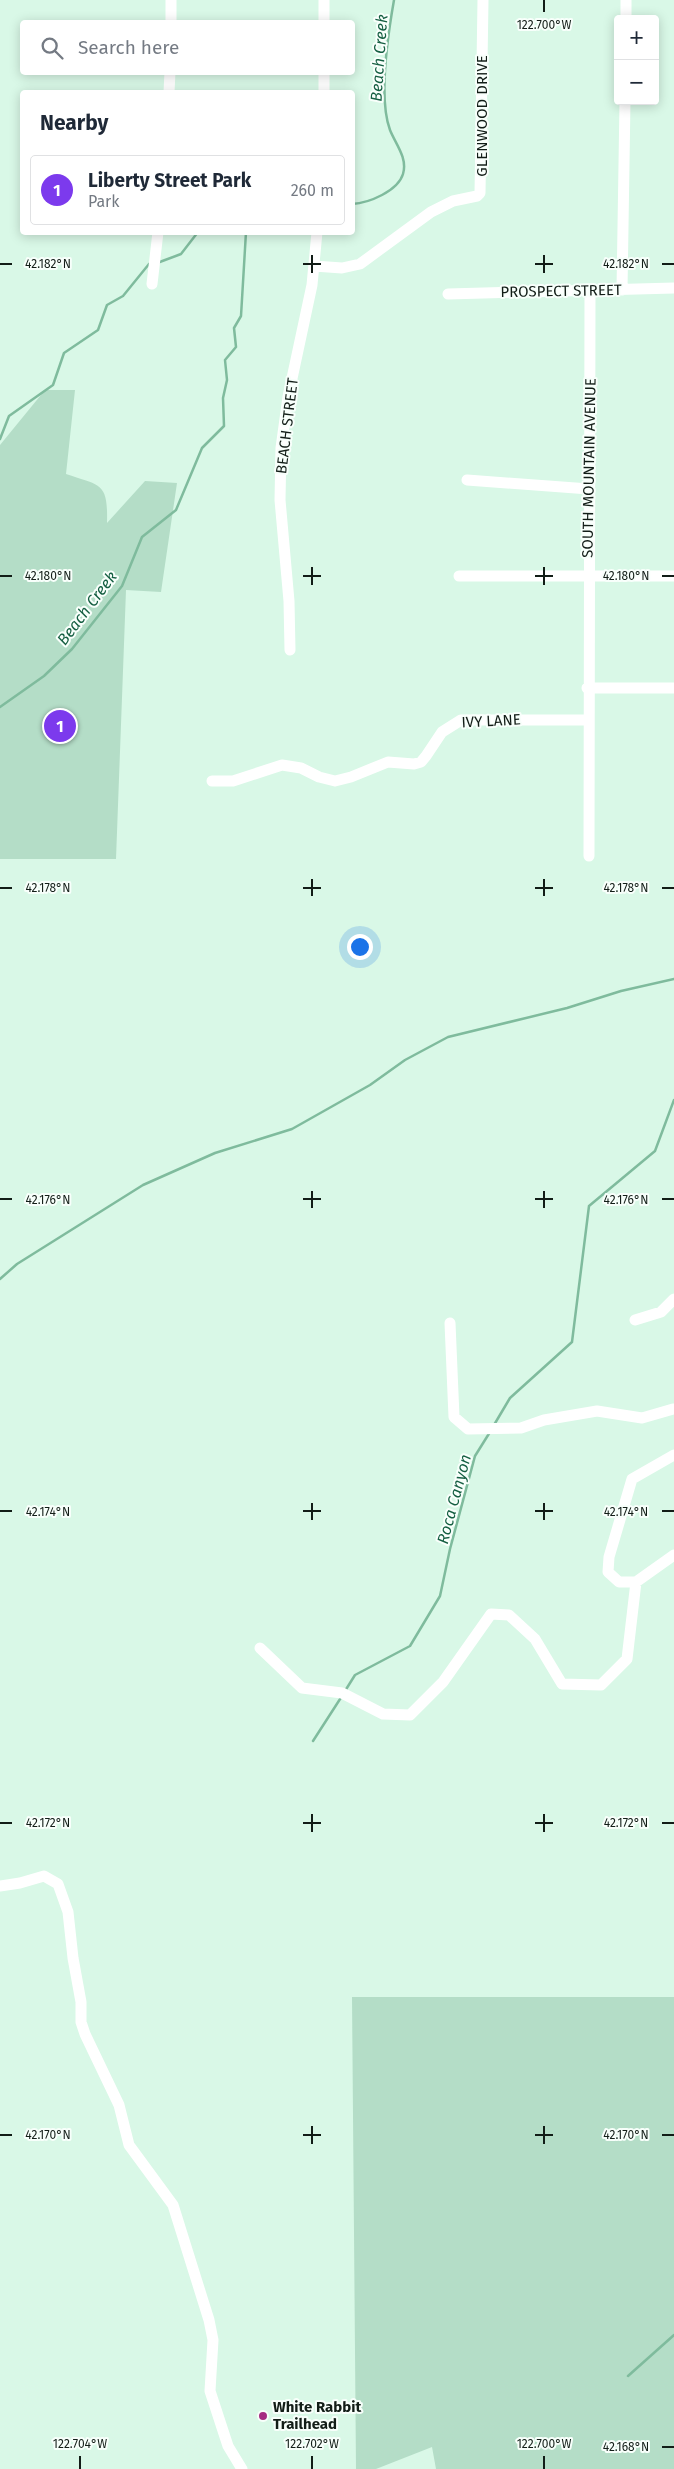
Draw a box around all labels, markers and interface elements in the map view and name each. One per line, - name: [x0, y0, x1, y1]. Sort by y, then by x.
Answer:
- water label: Beach Creek: [366, 13, 392, 102]
- map controls: [614, 15, 659, 105]
- button: +: [614, 15, 659, 60]
- text: 122.700°W: [517, 18, 571, 32]
- search box: [20, 20, 355, 75]
- icon: search: [38, 34, 66, 62]
- text: Search here: [78, 36, 179, 59]
- street label: GLENWOOD DRIVE: [473, 55, 491, 177]
- button: −: [614, 60, 659, 105]
- text: Nearby: [40, 110, 108, 136]
- text: Liberty Street Park: [88, 169, 251, 192]
- text: 1: [53, 181, 61, 200]
- text: 260 m: [291, 181, 334, 200]
- text: Park: [88, 192, 120, 211]
- text: 42.182°N: [25, 257, 71, 271]
- text: 42.182°N: [603, 257, 649, 271]
- street label: PROSPECT STREET: [500, 281, 622, 301]
- street label: BEACH STREET: [272, 377, 302, 475]
- street label: SOUTH MOUNTAIN AVENUE: [578, 378, 600, 558]
- water label: Beach Creek: [53, 567, 121, 649]
- text: 42.180°N: [25, 569, 71, 583]
- text: 42.180°N: [603, 569, 649, 583]
- pin: 1: [44, 707, 76, 745]
- street label: IVY LANE: [461, 710, 521, 732]
- text: 42.178°N: [25, 881, 71, 895]
- text: 42.178°N: [603, 881, 649, 895]
- your location: [347, 934, 373, 960]
- text: 42.176°N: [26, 1193, 70, 1207]
- text: 42.176°N: [604, 1193, 648, 1207]
- water label: Roca Canyon: [433, 1452, 475, 1546]
- text: 42.174°N: [26, 1505, 70, 1519]
- text: 42.174°N: [604, 1505, 648, 1519]
- text: 42.172°N: [26, 1816, 70, 1830]
- text: 42.172°N: [604, 1816, 648, 1830]
- text: 42.170°N: [25, 2128, 71, 2142]
- text: 42.170°N: [603, 2128, 649, 2142]
- place label: White Rabbit Trailhead: [273, 2398, 361, 2433]
- marker: White Rabbit Trailhead: [257, 2410, 269, 2422]
- text: 122.704°W: [53, 2437, 107, 2451]
- text: 122.702°W: [285, 2437, 339, 2451]
- text: 122.700°W: [517, 2437, 571, 2451]
- text: 42.168°N: [603, 2440, 649, 2454]

